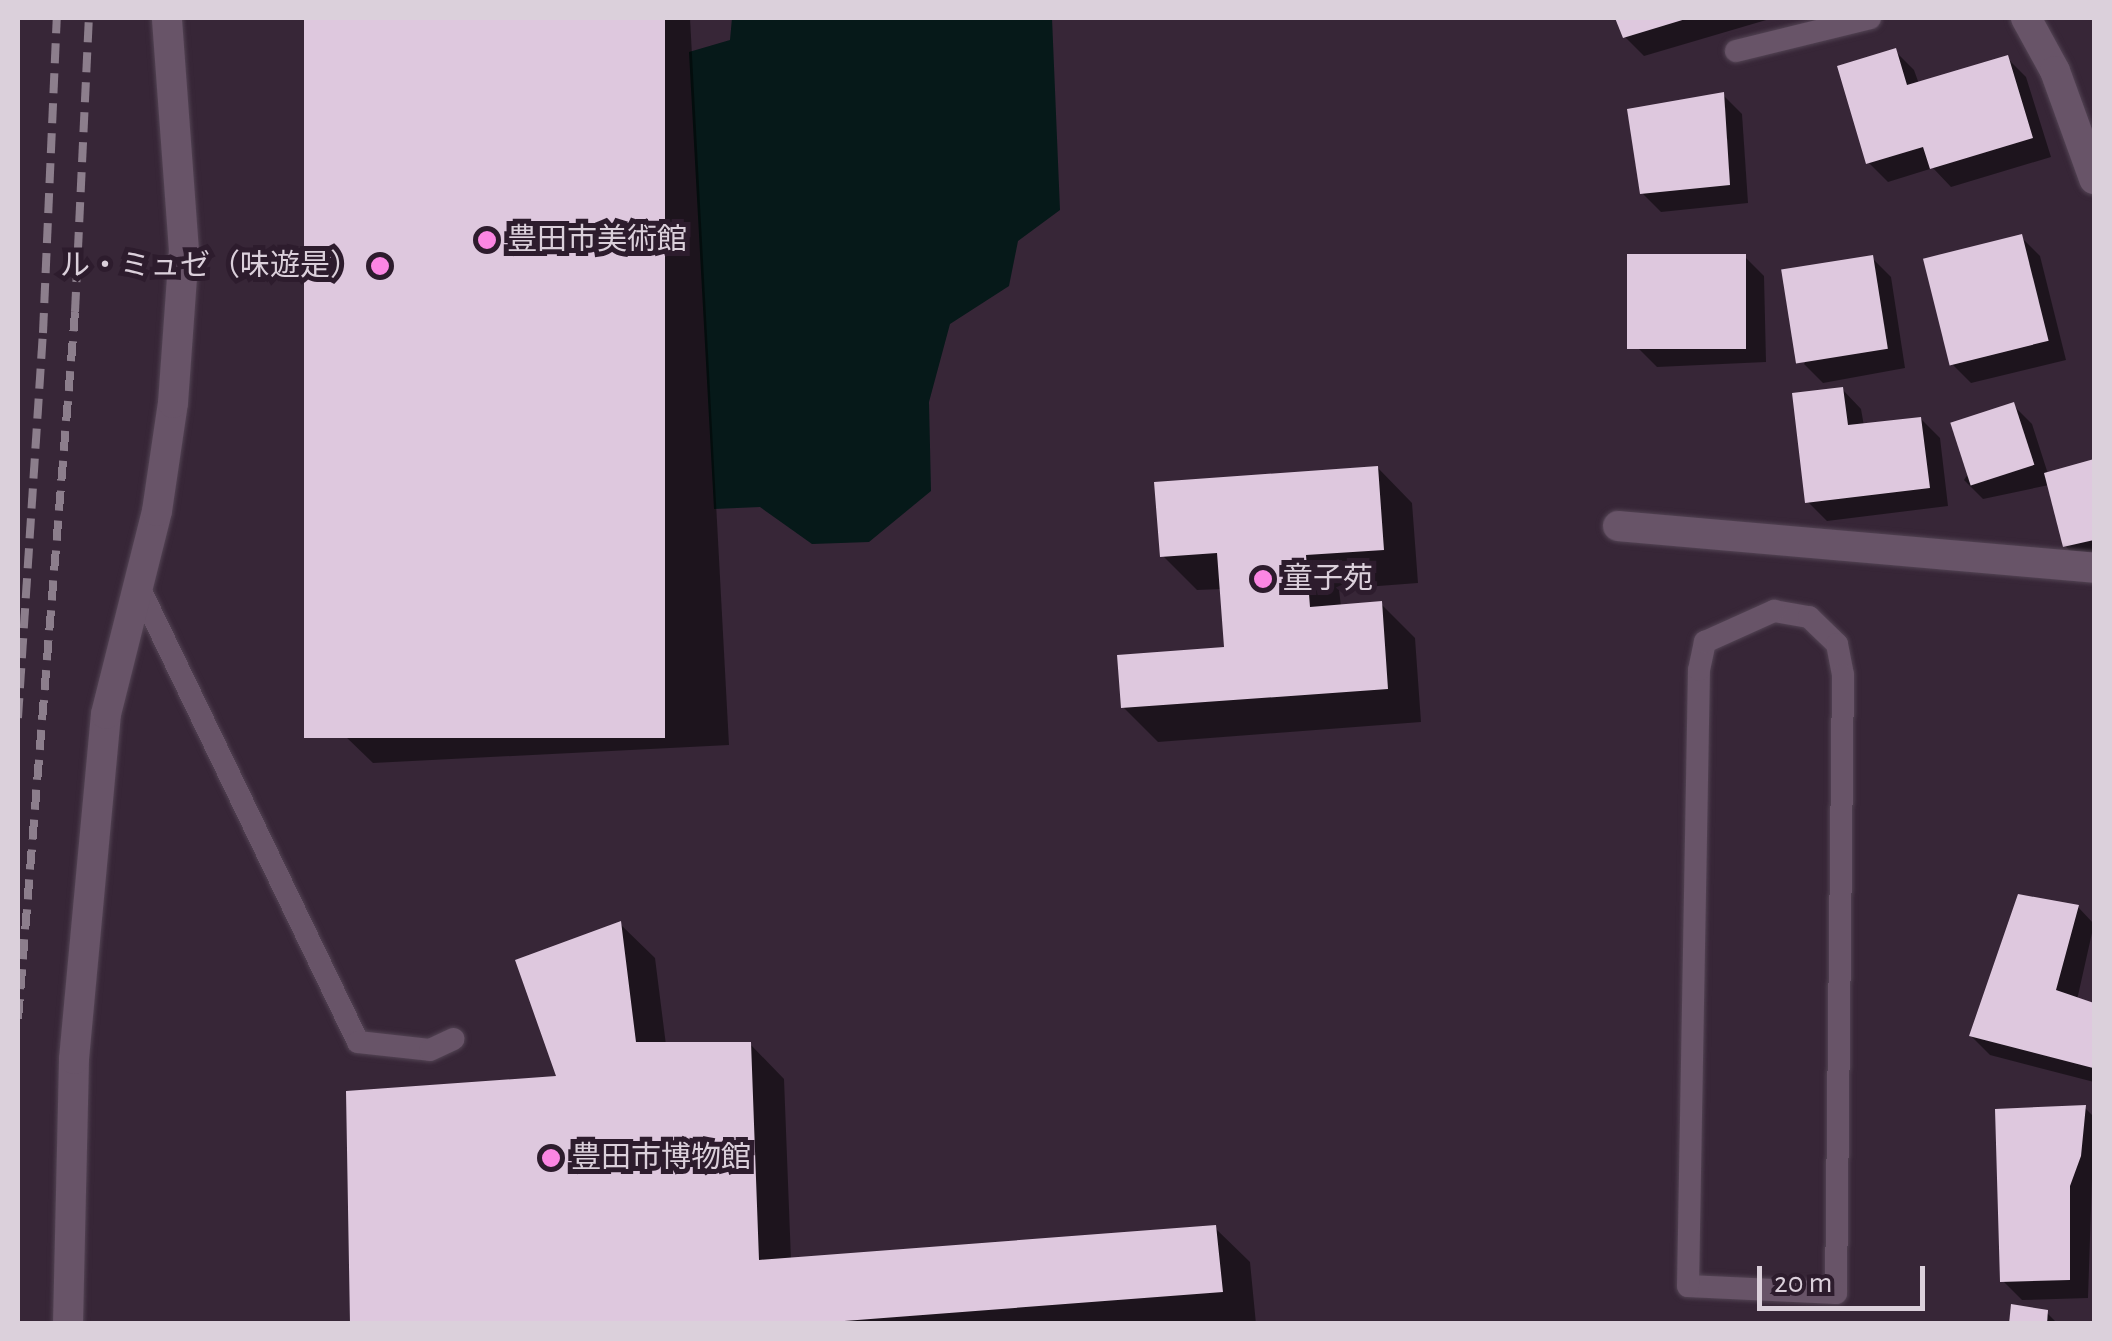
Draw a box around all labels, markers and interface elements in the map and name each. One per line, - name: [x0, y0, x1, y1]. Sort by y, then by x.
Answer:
- place label: 豊田市美術館: [507, 222, 687, 258]
- marker: 豊田市美術館: [476, 229, 498, 251]
- place label: ル・ミュゼ（味遊是）: [60, 248, 360, 284]
- marker: ル・ミュゼ（味遊是）: [369, 255, 391, 277]
- place label: 童子苑: [1283, 561, 1373, 597]
- marker: 童子苑: [1252, 568, 1274, 590]
- place label: 豊田市博物館: [571, 1140, 751, 1176]
- marker: 豊田市博物館: [540, 1147, 562, 1169]
- scale bar: [1762, 1246, 1930, 1308]
- text: 20 m: [1774, 1268, 1832, 1298]

